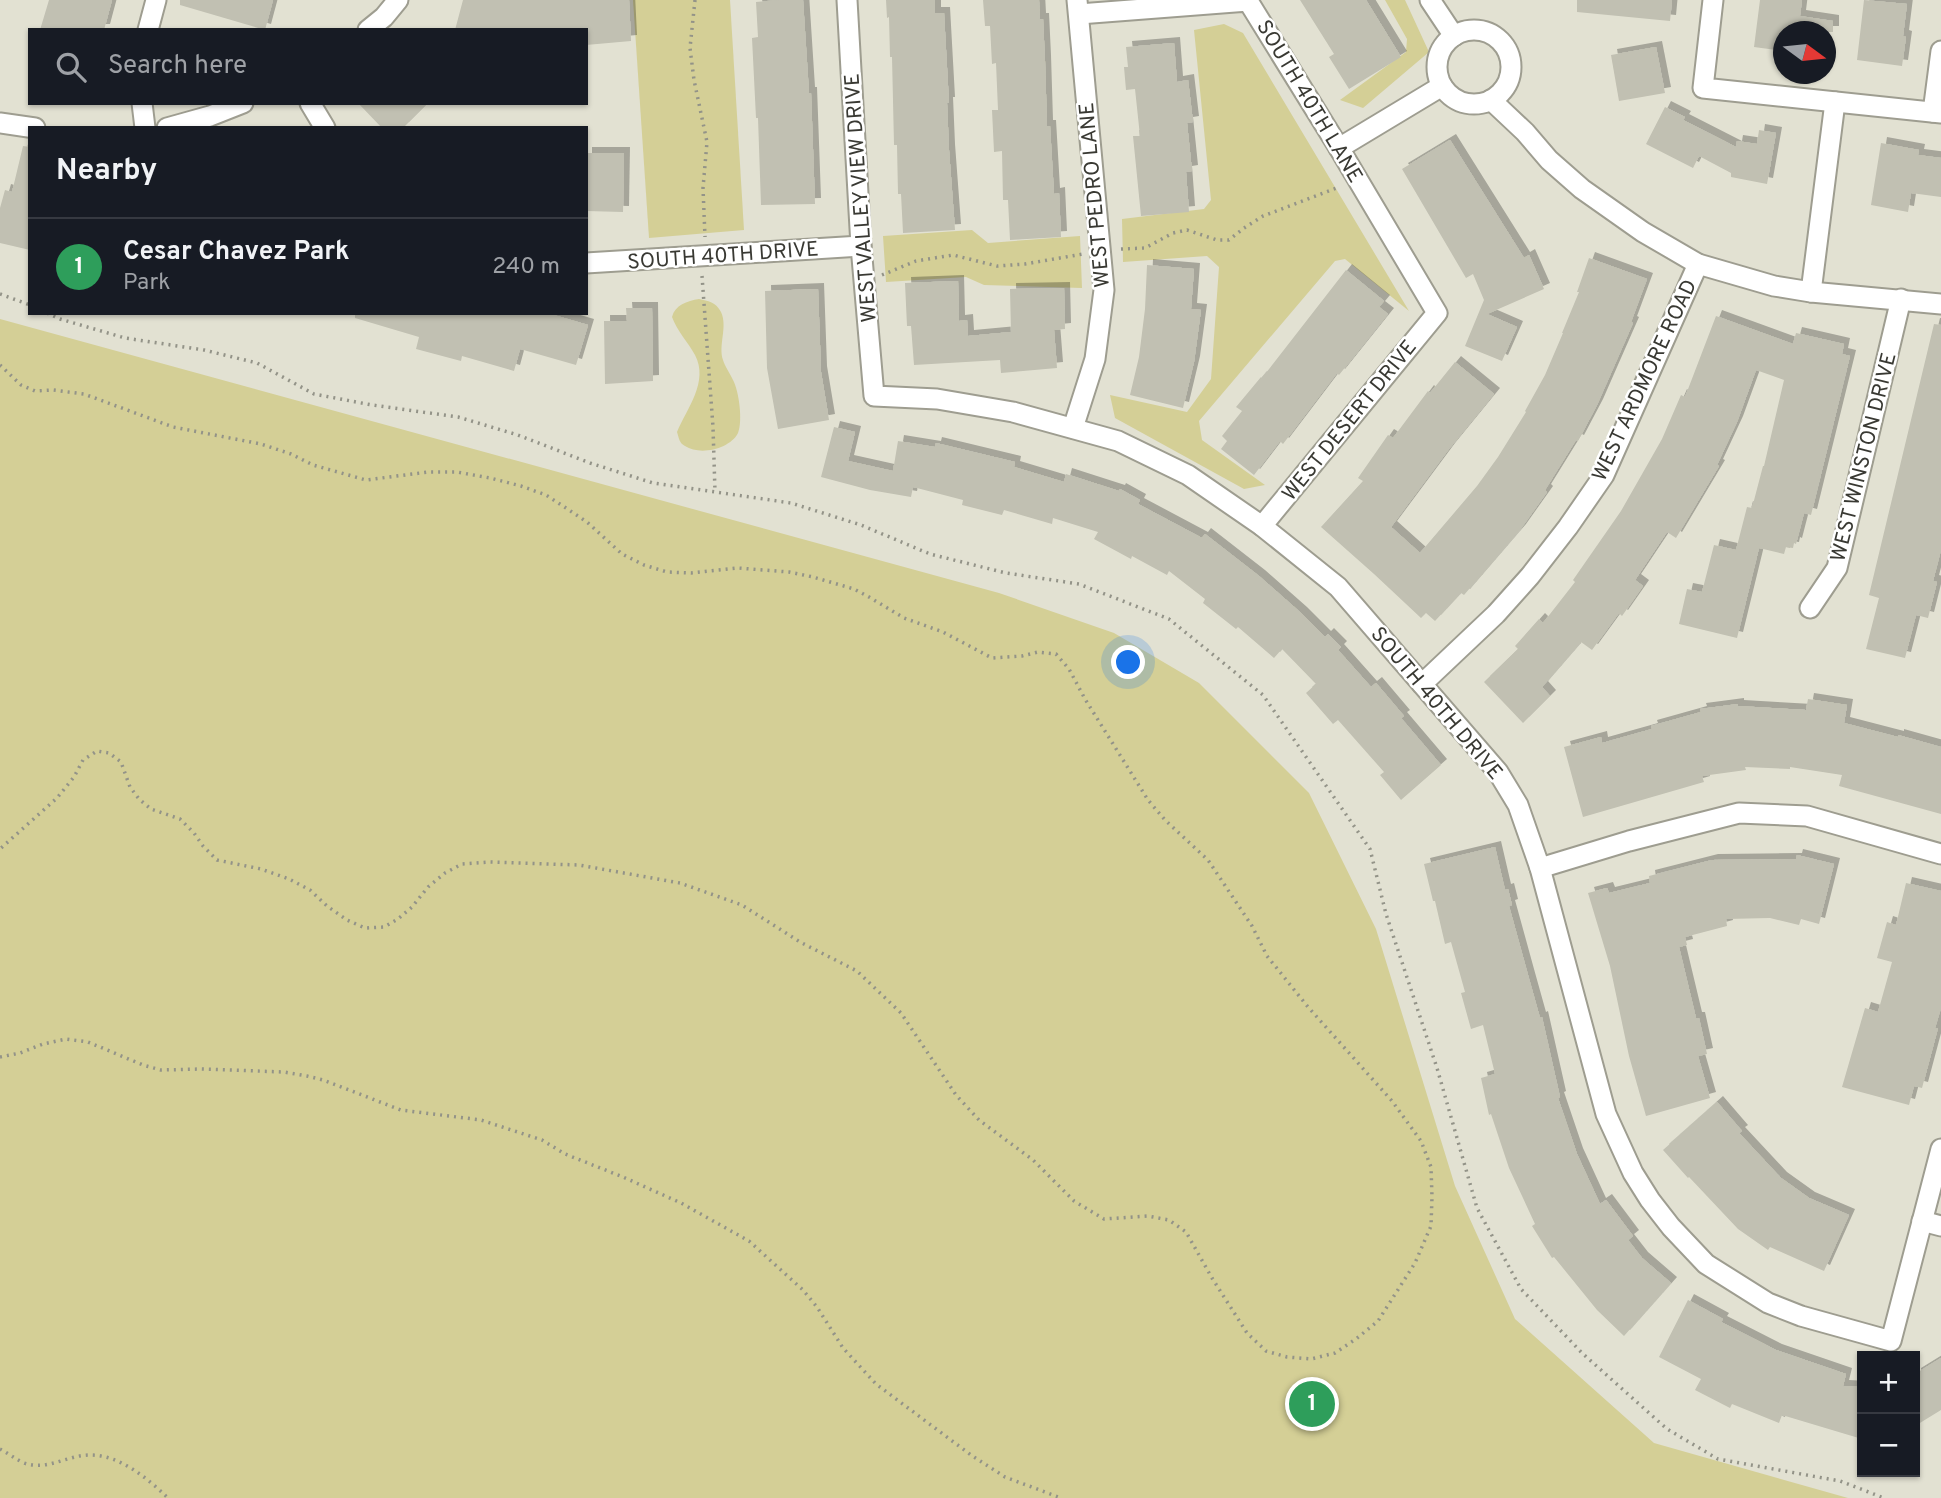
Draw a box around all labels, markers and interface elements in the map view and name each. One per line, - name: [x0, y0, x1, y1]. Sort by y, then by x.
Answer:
- street label: SOUTH 40TH LANE: [1249, 15, 1368, 188]
- north arrow: [1773, 21, 1836, 84]
- search box: [28, 28, 588, 105]
- icon: search: [52, 48, 90, 86]
- text: Search here: [108, 50, 247, 83]
- street label: WEST VALLEY VIEW DRIVE: [839, 72, 884, 323]
- street label: WEST PEDRO LANE: [1074, 101, 1117, 289]
- text: Nearby: [56, 153, 157, 190]
- text: Cesar Chavez Park: [123, 236, 350, 269]
- street label: SOUTH 40TH DRIVE: [626, 236, 820, 277]
- text: 1: [74, 253, 84, 282]
- text: 240 m: [492, 253, 560, 282]
- text: Park: [123, 269, 170, 298]
- street label: WEST ARDMORE ROAD: [1587, 275, 1704, 486]
- street label: WEST DESERT DRIVE: [1277, 335, 1424, 507]
- street label: WEST WINSTON DRIVE: [1825, 350, 1903, 565]
- street label: SOUTH 40TH DRIVE: [1364, 622, 1508, 786]
- your location: [1111, 645, 1145, 679]
- map controls: [1857, 1351, 1920, 1477]
- button: +: [1857, 1351, 1920, 1414]
- pin: 1: [1289, 1378, 1335, 1430]
- button: −: [1857, 1414, 1920, 1477]

